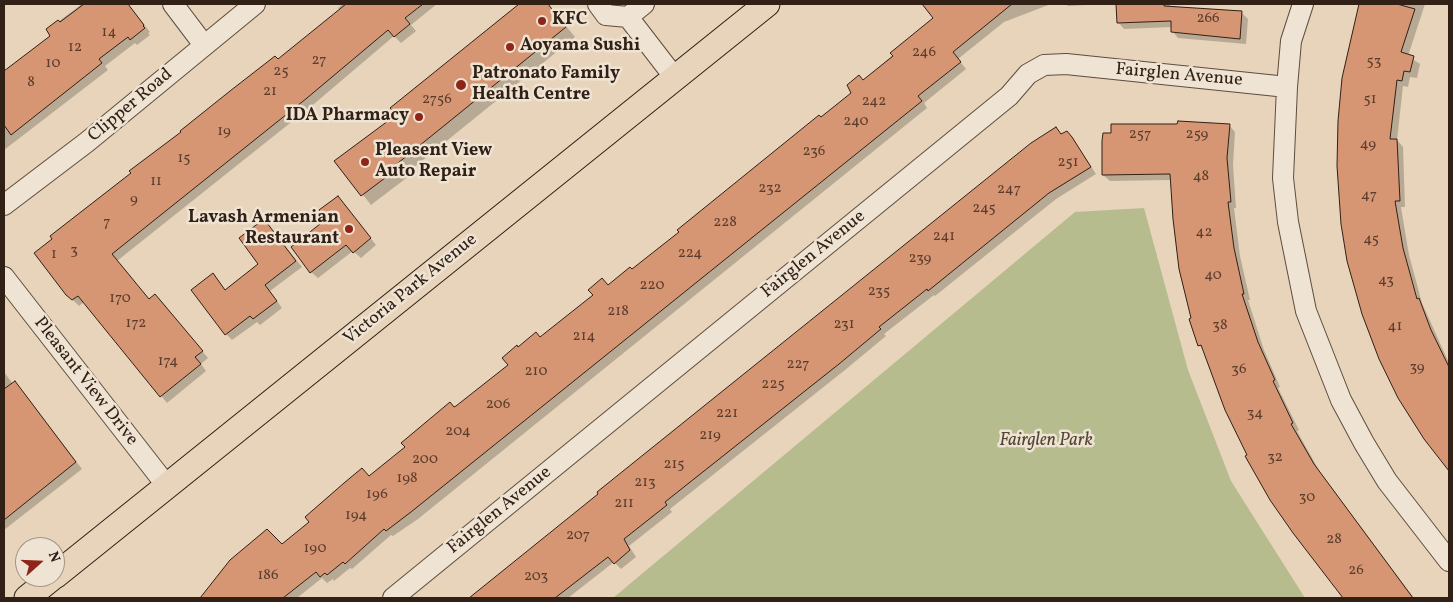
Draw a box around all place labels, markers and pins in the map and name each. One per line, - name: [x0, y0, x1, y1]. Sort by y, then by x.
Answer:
- place label: KFC: [552, 10, 587, 32]
- marker: KFC: [536, 15, 548, 27]
- place label: Aoyama Sushi: [520, 36, 640, 58]
- marker: Aoyama Sushi: [504, 41, 516, 53]
- place label: Patronato Family Health Centre: [472, 64, 620, 106]
- marker: Patronato Family Health Centre: [454, 78, 468, 92]
- place label: IDA Pharmacy: [286, 106, 409, 128]
- marker: IDA Pharmacy: [413, 111, 425, 123]
- place label: Pleasent View Auto Repair: [375, 141, 492, 183]
- marker: Pleasent View Auto Repair: [359, 156, 371, 168]
- place label: Lavash Armenian Restaurant: [188, 208, 339, 250]
- marker: Lavash Armenian Restaurant: [343, 223, 355, 235]

